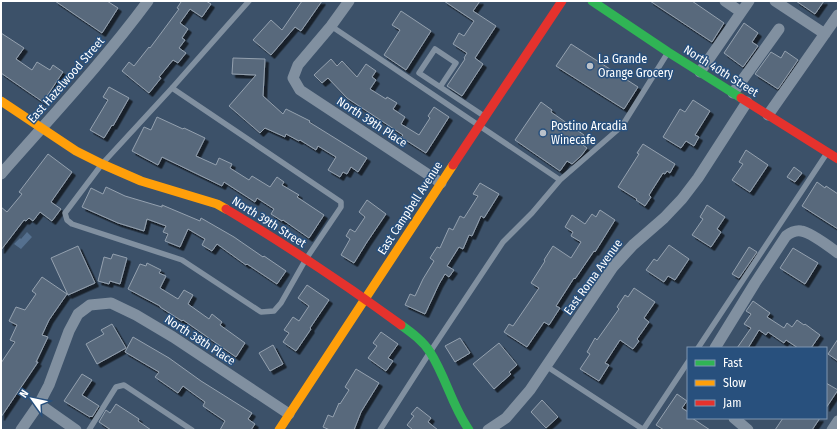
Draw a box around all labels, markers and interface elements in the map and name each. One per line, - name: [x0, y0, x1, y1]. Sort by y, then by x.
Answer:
- street label: East Hazelwood Street: [25, 34, 107, 126]
- street label: North 40th Street: [681, 42, 761, 100]
- place label: La Grande Orange Grocery: [598, 52, 674, 80]
- marker: La Grande Orange Grocery: [585, 61, 595, 71]
- street label: North 39th Place: [334, 94, 410, 150]
- place label: Postino Arcadia Winecafe: [551, 119, 627, 147]
- marker: Postino Arcadia Winecafe: [538, 128, 548, 138]
- street label: East Campbell Avenue: [375, 159, 445, 257]
- street label: North 39th Street: [229, 194, 309, 250]
- street label: East Roma Avenue: [561, 237, 625, 317]
- street label: North 38th Place: [162, 312, 238, 368]
- legend: [687, 347, 827, 419]
- text: Fast: [723, 356, 742, 370]
- text: Slow: [723, 376, 746, 390]
- north arrow: [12, 379, 52, 419]
- text: N: [17, 388, 31, 400]
- text: Jam: [723, 396, 741, 410]

